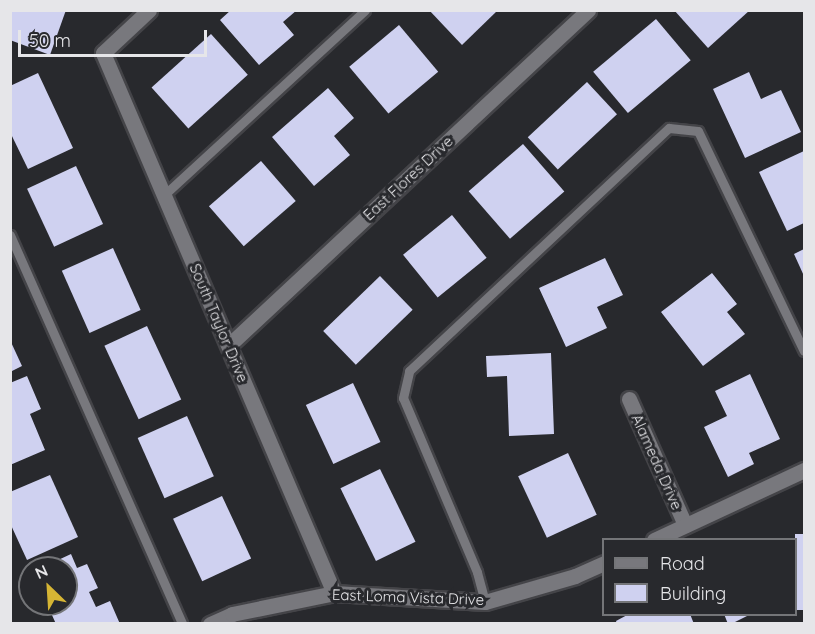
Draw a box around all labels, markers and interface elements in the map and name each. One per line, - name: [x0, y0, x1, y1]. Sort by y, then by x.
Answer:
- scale bar: [21, 18, 210, 56]
- text: 50 m: [29, 29, 71, 52]
- street label: East Flores Drive: [360, 132, 456, 224]
- street label: South Taylor Drive: [186, 261, 252, 385]
- street label: Alameda Drive: [628, 411, 686, 513]
- legend: [602, 538, 797, 616]
- text: Road: [660, 552, 705, 575]
- north arrow: [18, 556, 78, 616]
- text: N: [32, 560, 51, 583]
- text: Building: [660, 582, 726, 605]
- street label: East Loma Vista Drive: [332, 585, 484, 609]

